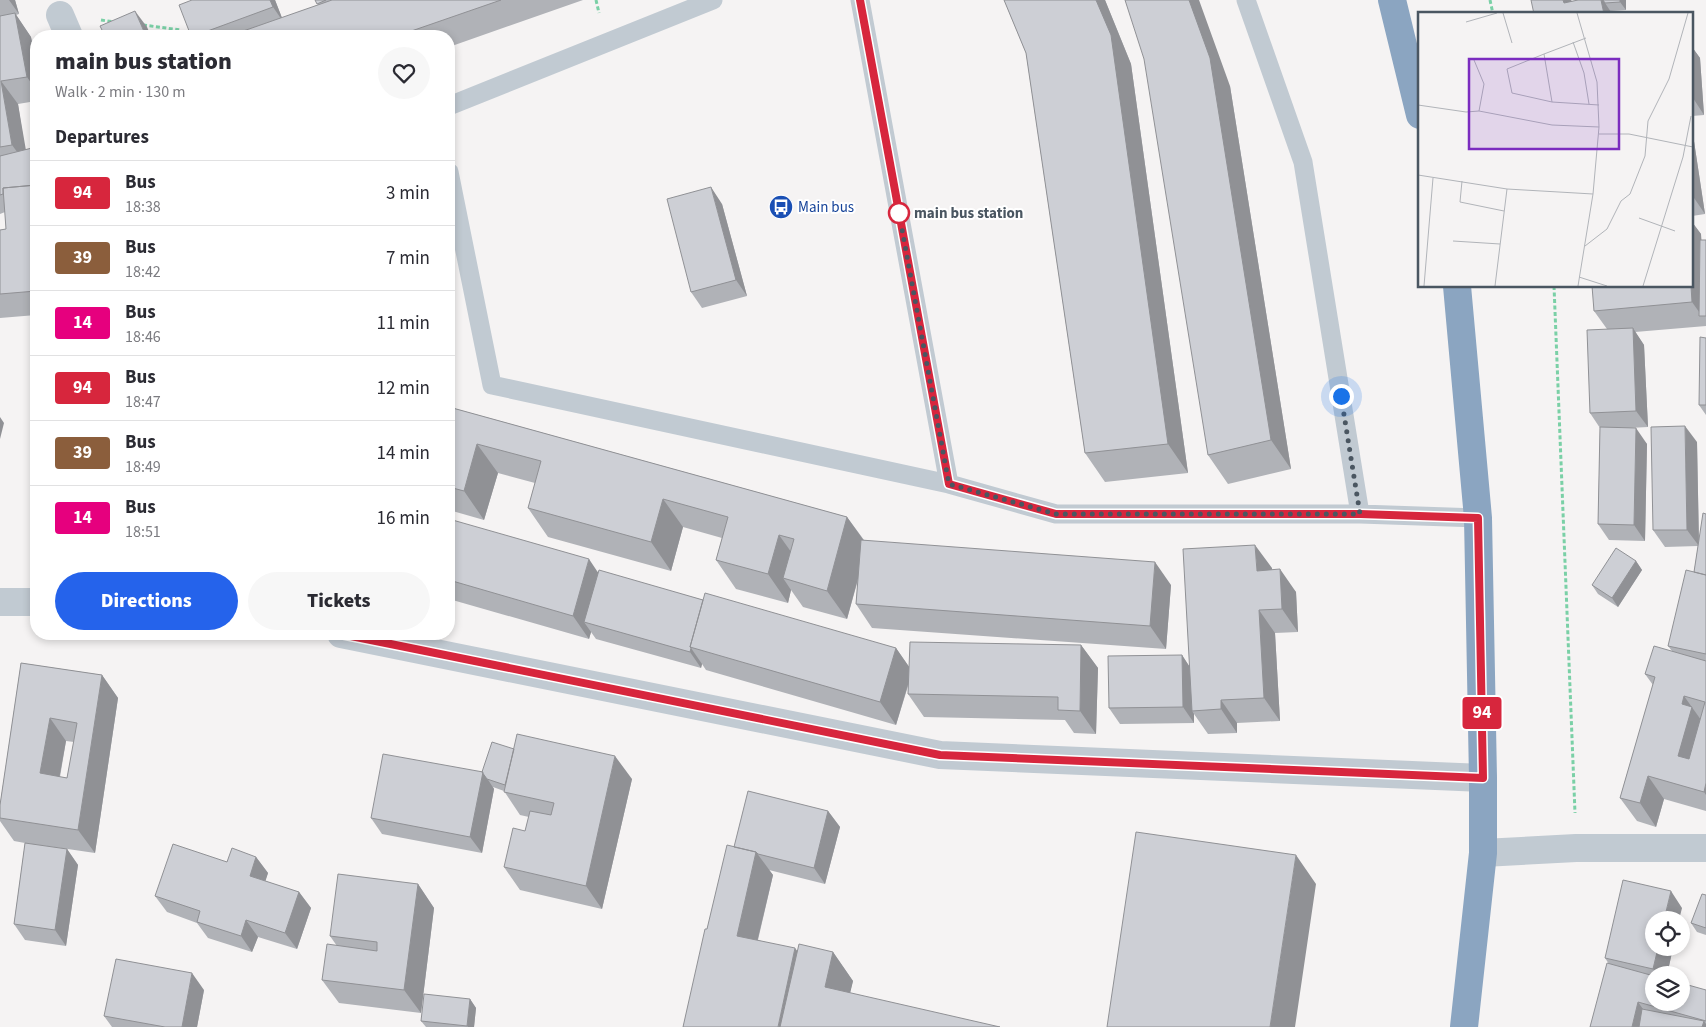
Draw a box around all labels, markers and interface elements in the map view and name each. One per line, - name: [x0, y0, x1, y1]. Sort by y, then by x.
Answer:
- inset map: [1418, 12, 1694, 288]
- text: main bus station: [55, 44, 232, 79]
- button: heart: [378, 47, 430, 99]
- text: Walk · 2 min · 130 m: [55, 81, 186, 103]
- text: Departures: [55, 124, 149, 151]
- text: Bus: [125, 169, 156, 196]
- text: 94: [73, 180, 92, 205]
- text: 3 min: [386, 180, 430, 207]
- bus stop icon: Main bus: [768, 194, 794, 220]
- text: 18:38: [125, 196, 161, 218]
- place label: Main bus: [798, 197, 854, 218]
- marker: main bus station: [888, 202, 910, 224]
- place label: main bus station: [914, 203, 1023, 224]
- text: Bus: [125, 234, 156, 261]
- text: 39: [73, 245, 92, 270]
- text: 7 min: [386, 245, 430, 272]
- text: 18:42: [125, 261, 161, 283]
- text: Bus: [125, 299, 156, 326]
- text: 14: [73, 310, 92, 335]
- text: 11 min: [376, 310, 430, 337]
- text: 18:46: [125, 326, 161, 348]
- text: Bus: [125, 364, 156, 391]
- text: 94: [73, 375, 92, 400]
- text: 12 min: [376, 375, 430, 402]
- your location: [1329, 384, 1354, 409]
- text: 18:47: [125, 391, 161, 413]
- text: Bus: [125, 429, 156, 456]
- text: 39: [73, 440, 92, 465]
- text: 14 min: [376, 440, 430, 467]
- text: 18:49: [125, 456, 161, 478]
- text: Bus: [125, 494, 156, 521]
- text: 14: [73, 505, 92, 530]
- text: 16 min: [376, 505, 430, 532]
- text: 18:51: [125, 521, 161, 543]
- button: Directions: [55, 572, 238, 630]
- button: Tickets: [248, 572, 430, 630]
- line badge: 94: [1460, 697, 1504, 729]
- text: 94: [1472, 700, 1492, 725]
- map controls: [1645, 911, 1690, 1011]
- button: locate: [1645, 911, 1690, 956]
- button: layers: [1645, 966, 1690, 1011]

